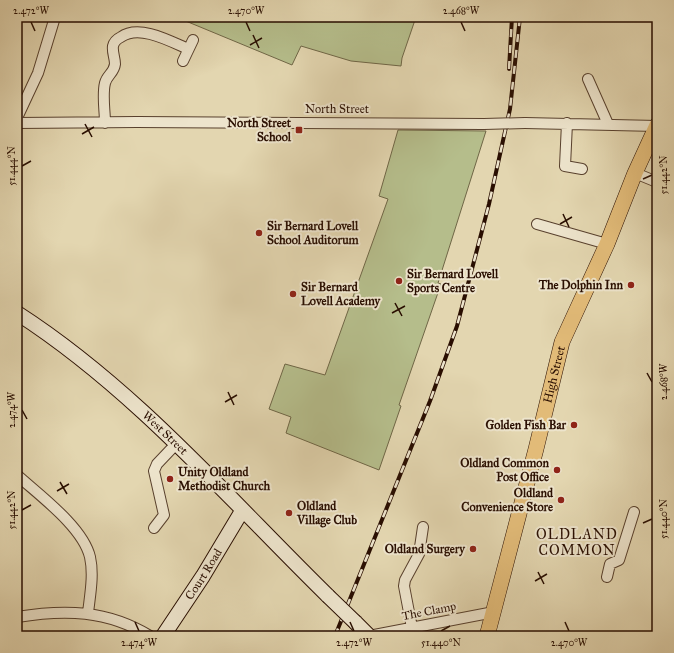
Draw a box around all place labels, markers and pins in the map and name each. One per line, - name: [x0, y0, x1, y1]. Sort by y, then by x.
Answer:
- place label: North Street School: [227, 116, 292, 144]
- marker: North Street School: [294, 125, 304, 135]
- place label: Sir Bernard Lovell School Auditorum: [267, 219, 360, 247]
- marker: Sir Bernard Lovell School Auditorum: [254, 228, 264, 238]
- place label: Sir Bernard Lovell Sports Centre: [407, 267, 499, 296]
- marker: Sir Bernard Lovell Sports Centre: [394, 276, 404, 286]
- place label: The Dolphin Inn: [538, 278, 624, 293]
- place label: Sir Bernard Lovell Academy: [301, 280, 382, 309]
- marker: The Dolphin Inn: [626, 280, 636, 290]
- marker: Sir Bernard Lovell Academy: [288, 289, 298, 299]
- place label: Golden Fish Bar: [486, 418, 566, 432]
- marker: Golden Fish Bar: [569, 420, 579, 430]
- place label: Oldland Common Post Office: [460, 456, 550, 484]
- place label: Unity Oldland Methodist Church: [178, 465, 270, 493]
- marker: Oldland Common Post Office: [552, 465, 562, 475]
- marker: Unity Oldland Methodist Church: [165, 474, 175, 484]
- place label: Oldland Convenience Store: [461, 486, 554, 514]
- marker: Oldland Convenience Store: [556, 495, 566, 505]
- place label: Oldland Village Club: [296, 499, 357, 528]
- marker: Oldland Village Club: [284, 508, 294, 518]
- place label: Oldland Surgery: [385, 542, 466, 557]
- marker: Oldland Surgery: [468, 544, 478, 554]

